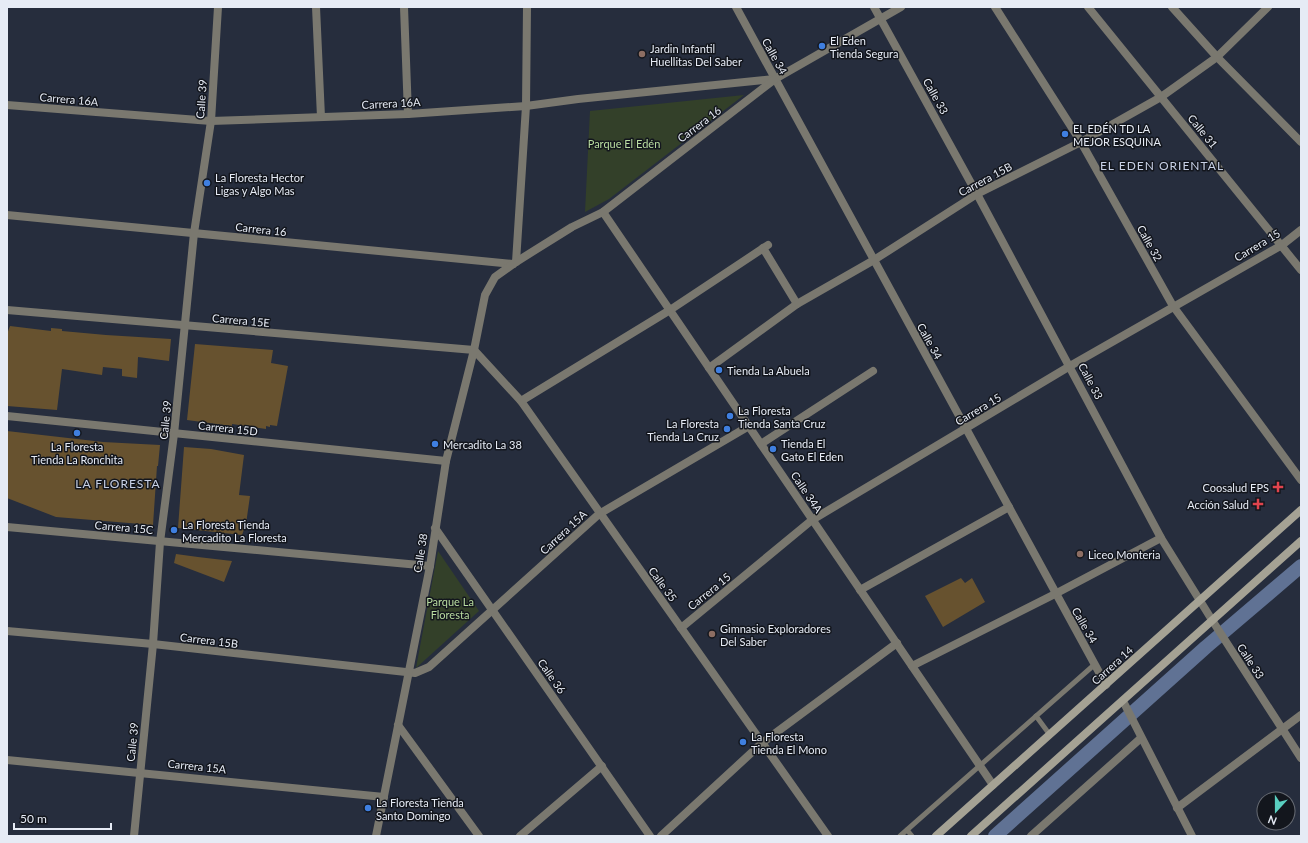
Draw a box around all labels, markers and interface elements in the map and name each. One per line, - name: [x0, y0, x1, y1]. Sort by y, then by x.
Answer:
- place label: El Eden Tienda Segura: [830, 34, 898, 60]
- street label: Calle 34: [760, 36, 791, 77]
- marker: El Eden Tienda Segura: [817, 41, 827, 51]
- place label: Jardin Infantil Huellitas Del Saber: [650, 42, 742, 68]
- marker: Jardin Infantil Huellitas Del Saber: [637, 49, 647, 59]
- street label: Calle 33: [921, 76, 951, 116]
- street label: Calle 39: [193, 79, 209, 119]
- street label: Carrera 16A: [39, 90, 99, 108]
- street label: Carrera 16A: [361, 95, 421, 111]
- street label: Carrera 16: [675, 103, 723, 145]
- street label: Calle 31: [1186, 112, 1220, 150]
- place label: EL EDÉN TD LA MEJOR ESQUINA: [1073, 122, 1161, 148]
- marker: EL EDÉN TD LA MEJOR ESQUINA: [1060, 129, 1070, 139]
- park label: Parque El Edén: [588, 137, 660, 150]
- district label: EL EDEN ORIENTAL: [1100, 158, 1224, 173]
- street label: Carrera 15B: [956, 160, 1014, 198]
- place label: La Floresta Hector Ligas y Algo Mas: [215, 171, 304, 197]
- marker: La Floresta Hector Ligas y Algo Mas: [202, 178, 212, 188]
- street label: Carrera 16: [235, 220, 287, 238]
- street label: Calle 32: [1135, 223, 1165, 263]
- street label: Carrera 15: [1232, 226, 1282, 264]
- street label: Carrera 15E: [212, 311, 270, 329]
- street label: Calle 34: [915, 321, 946, 362]
- street label: Calle 33: [1076, 361, 1106, 401]
- place label: Tienda La Abuela: [727, 364, 810, 377]
- marker: Tienda La Abuela: [714, 365, 724, 375]
- street label: Carrera 15: [953, 390, 1003, 428]
- street label: Calle 39: [156, 400, 174, 440]
- place label: La Floresta Tienda Santa Cruz: [738, 404, 826, 430]
- marker: La Floresta Tienda Santa Cruz: [725, 411, 735, 421]
- place label: La Floresta Tienda La Cruz: [647, 417, 719, 443]
- street label: Carrera 15D: [198, 418, 258, 438]
- marker: La Floresta Tienda La Cruz: [722, 424, 732, 434]
- marker: La Floresta Tienda La Ronchita: [72, 428, 82, 438]
- place label: Tienda El Gato El Eden: [781, 437, 843, 463]
- place label: Mercadito La 38: [443, 438, 522, 451]
- marker: Mercadito La 38: [430, 439, 440, 449]
- place label: La Floresta Tienda La Ronchita: [31, 440, 123, 466]
- marker: Tienda El Gato El Eden: [768, 444, 778, 454]
- street label: Calle 34A: [789, 469, 826, 516]
- district label: LA FLORESTA: [75, 476, 161, 491]
- place label: Coosalud EPS: [1202, 481, 1269, 494]
- marker: Coosalud EPS: [1272, 481, 1284, 493]
- place label: Acción Salud: [1187, 498, 1249, 511]
- marker: Acción Salud: [1252, 498, 1264, 510]
- street label: Carrera 15A: [537, 507, 589, 557]
- street label: Carrera 15C: [94, 518, 154, 536]
- place label: La Floresta Tienda Mercadito La Floresta: [182, 518, 287, 544]
- marker: La Floresta Tienda Mercadito La Floresta: [169, 525, 179, 535]
- street label: Calle 38: [410, 533, 430, 573]
- place label: Liceo Monteria: [1088, 548, 1160, 561]
- marker: Liceo Monteria: [1075, 549, 1085, 559]
- street label: Calle 35: [646, 564, 680, 604]
- street label: Carrera 15: [685, 570, 733, 612]
- park label: Parque La Floresta: [426, 595, 474, 621]
- street label: Calle 34: [1070, 605, 1101, 646]
- place label: Gimnasio Exploradores Del Saber: [720, 622, 831, 648]
- marker: Gimnasio Exploradores Del Saber: [707, 629, 717, 639]
- street label: Carrera 15B: [179, 630, 239, 650]
- street label: Calle 33: [1235, 641, 1267, 681]
- street label: Carrera 14: [1089, 643, 1136, 687]
- street label: Calle 36: [535, 656, 569, 696]
- street label: Calle 39: [123, 722, 141, 762]
- place label: La Floresta Tienda El Mono: [751, 730, 827, 756]
- marker: La Floresta Tienda El Mono: [738, 737, 748, 747]
- street label: Carrera 15A: [167, 756, 227, 776]
- north arrow: [1256, 791, 1296, 831]
- place label: La Floresta Tienda Santo Domingo: [376, 796, 464, 822]
- marker: La Floresta Tienda Santo Domingo: [363, 803, 373, 813]
- scale bar: [14, 805, 111, 831]
- text: 50 m: [20, 811, 47, 826]
- text: N: [1266, 813, 1279, 828]

